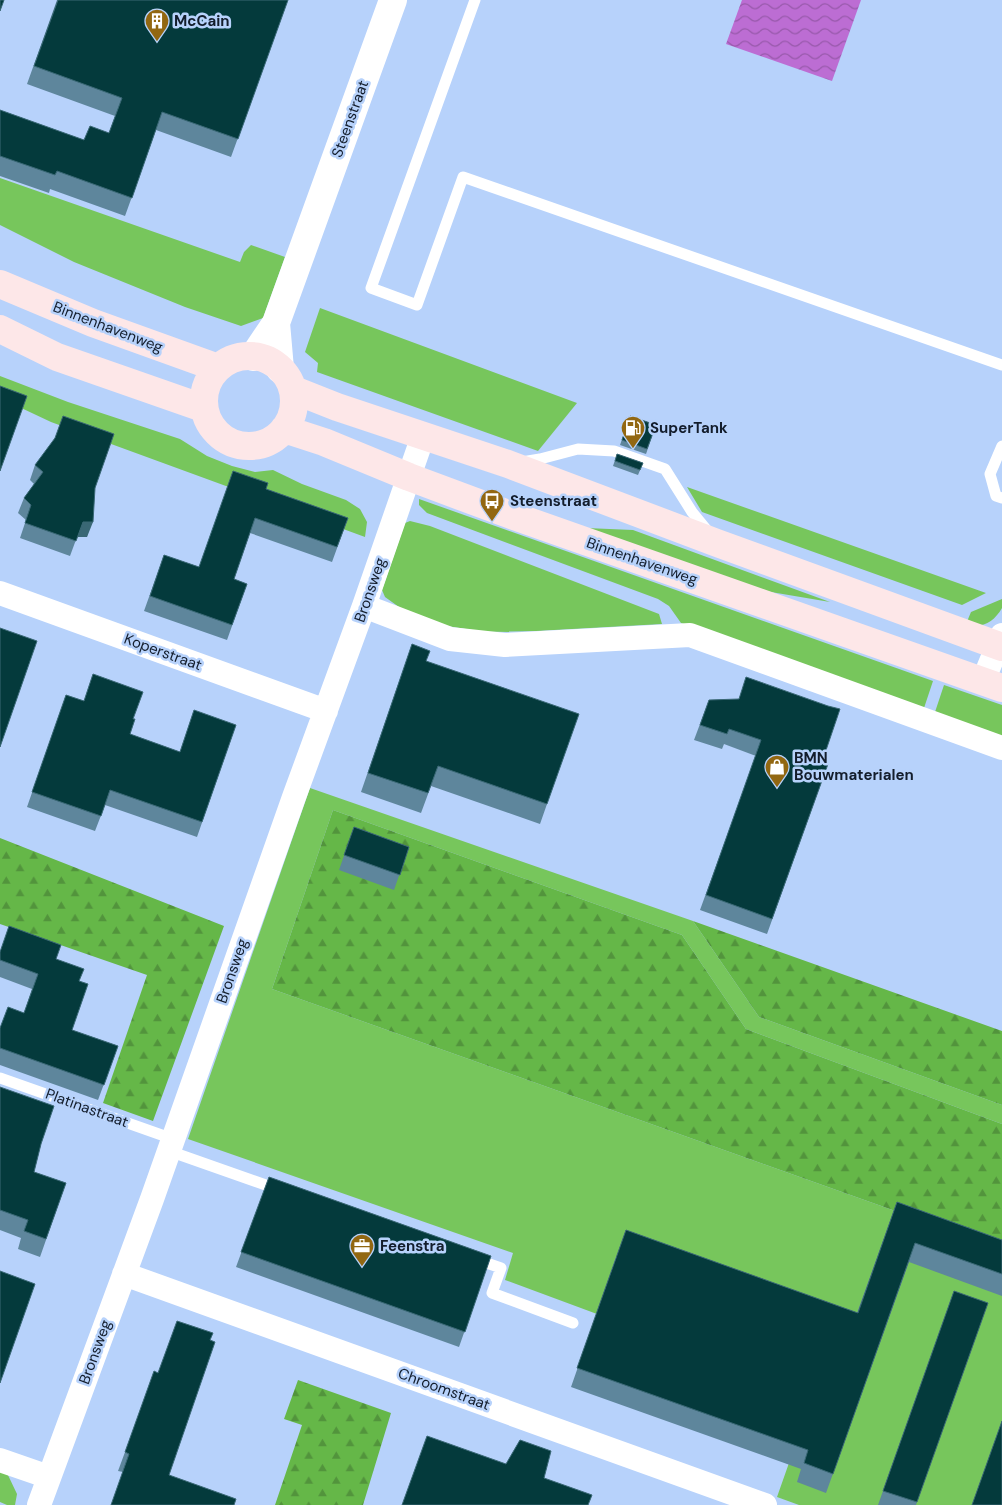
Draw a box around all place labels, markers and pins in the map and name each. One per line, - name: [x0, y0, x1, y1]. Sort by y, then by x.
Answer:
- building icon: McCain: [144, 8, 170, 42]
- place label: McCain: [174, 11, 230, 31]
- fuel station icon: SuperTank: [620, 415, 646, 449]
- place label: SuperTank: [650, 418, 728, 438]
- bus stop icon: Steenstraat: [479, 488, 505, 522]
- place label: Steenstraat: [510, 491, 597, 511]
- place label: BMN Bouwmaterialen: [794, 748, 914, 785]
- shop icon: BMN Bouwmaterialen: [764, 754, 790, 788]
- office icon: Feenstra: [349, 1233, 375, 1267]
- place label: Feenstra: [380, 1236, 444, 1256]

